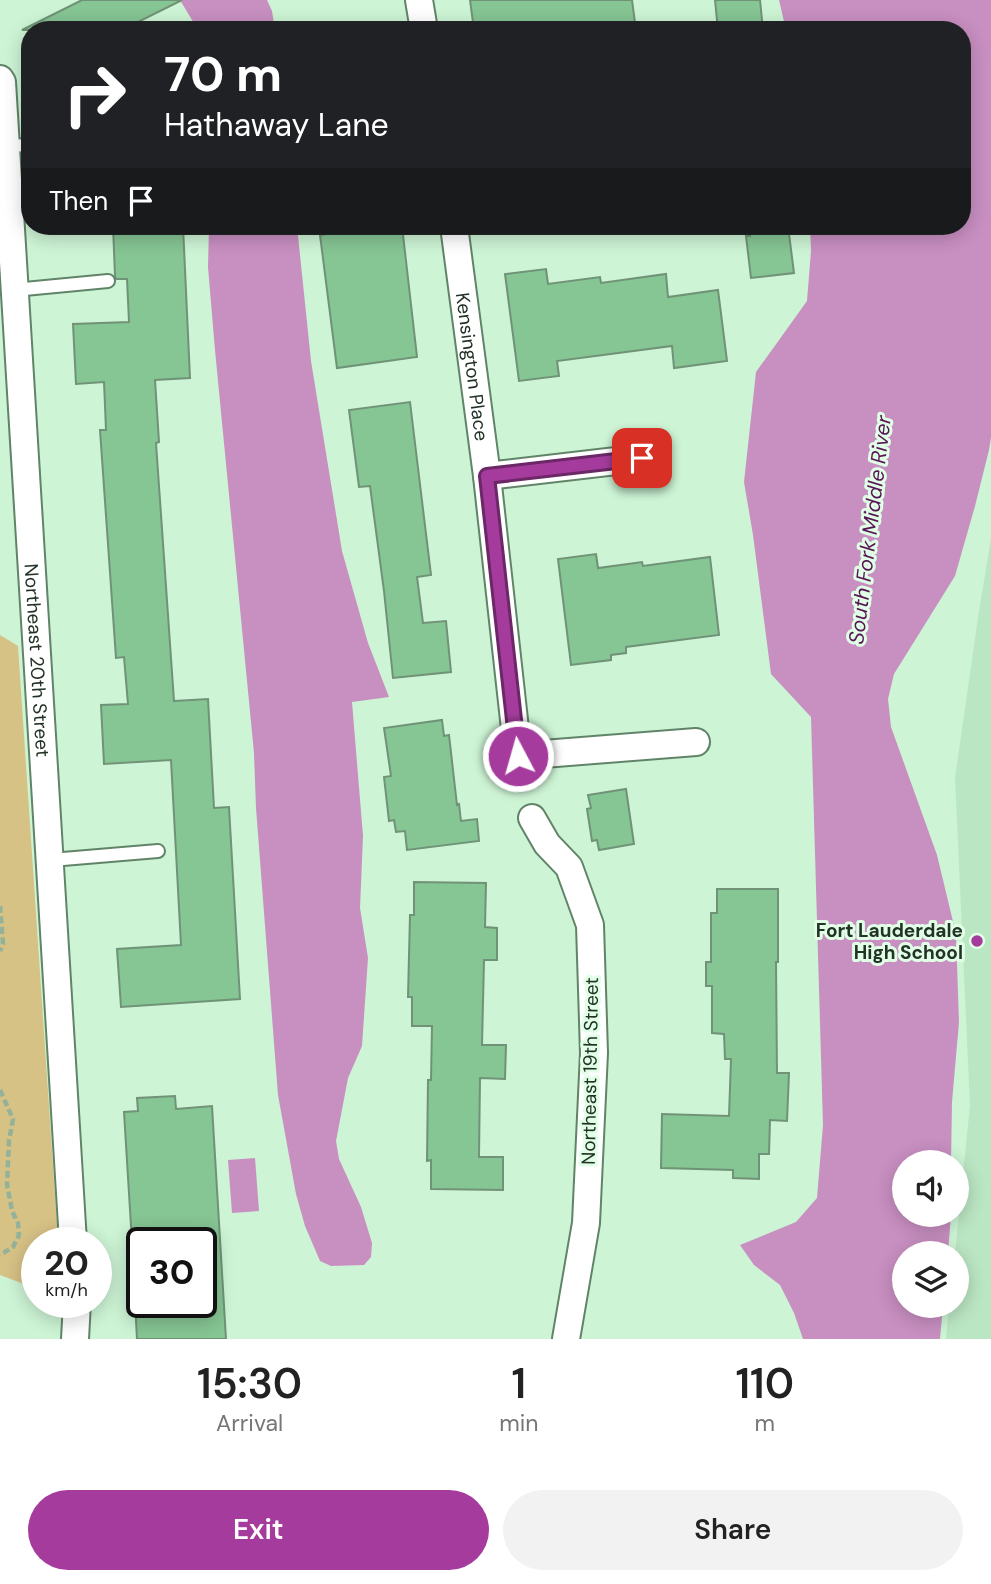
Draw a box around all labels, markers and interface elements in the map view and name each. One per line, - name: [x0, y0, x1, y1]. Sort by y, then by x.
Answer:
- text: 70 m: [164, 42, 282, 106]
- icon: right: [49, 49, 140, 140]
- text: Hathaway Lane: [164, 104, 389, 146]
- icon: arrive: [122, 182, 160, 220]
- text: Then: [49, 184, 108, 218]
- street label: Kensington Place: [450, 291, 495, 443]
- water label: South Fork Middle River: [842, 413, 898, 646]
- pin: [612, 428, 672, 488]
- icon: arrive: [623, 439, 661, 477]
- street label: Northeast 20th Street: [19, 563, 56, 758]
- position arrow: [481, 719, 555, 793]
- place label: Fort Lauderdale High School: [816, 918, 963, 965]
- marker: Fort Lauderdale High School: [969, 933, 985, 949]
- street label: Northeast 19th Street: [576, 977, 604, 1165]
- map controls: [892, 1150, 969, 1318]
- button: sound: [892, 1150, 969, 1227]
- speed limit sign: 30: [126, 1227, 217, 1318]
- text: 20: [44, 1240, 89, 1286]
- button: layers: [892, 1241, 969, 1318]
- text: km/h: [45, 1278, 88, 1302]
- text: 15:30: [197, 1356, 302, 1411]
- text: 1: [511, 1356, 526, 1411]
- text: 110: [735, 1356, 794, 1411]
- text: Arrival: [216, 1408, 283, 1438]
- text: min: [499, 1408, 538, 1438]
- text: m: [754, 1408, 775, 1438]
- button: Exit: [28, 1490, 489, 1570]
- button: Share: [503, 1490, 963, 1570]

